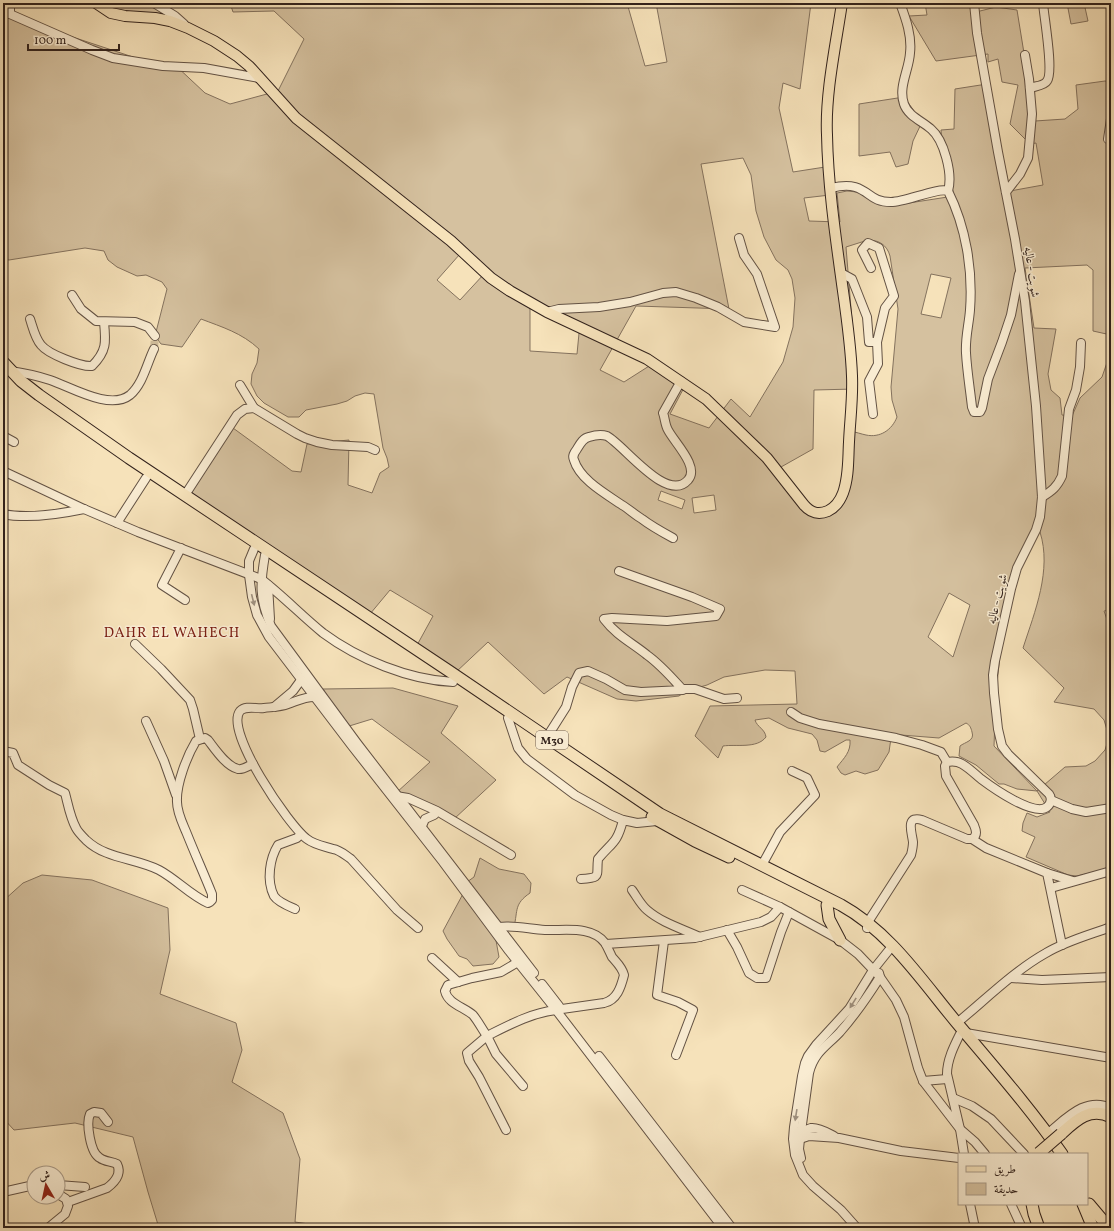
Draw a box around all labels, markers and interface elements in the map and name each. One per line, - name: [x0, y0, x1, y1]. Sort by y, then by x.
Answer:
- scale bar: [28, 26, 119, 52]
- text: 100 m: [34, 33, 67, 49]
- street label: شويت - عاليه: [1020, 246, 1043, 299]
- street label: شويت - عاليه: [984, 572, 1012, 626]
- one-way arrow: [250, 594, 256, 606]
- district label: DAHR EL WAHECH: [104, 624, 240, 643]
- road number: M30: [536, 731, 568, 749]
- one-way arrow: [849, 997, 856, 1009]
- one-way arrow: [793, 1109, 799, 1121]
- legend: [958, 1153, 1088, 1205]
- text: طريق: [994, 1162, 1016, 1178]
- north arrow: [26, 1165, 66, 1205]
- text: ش: [38, 1168, 51, 1185]
- text: حديقة: [994, 1182, 1018, 1198]

